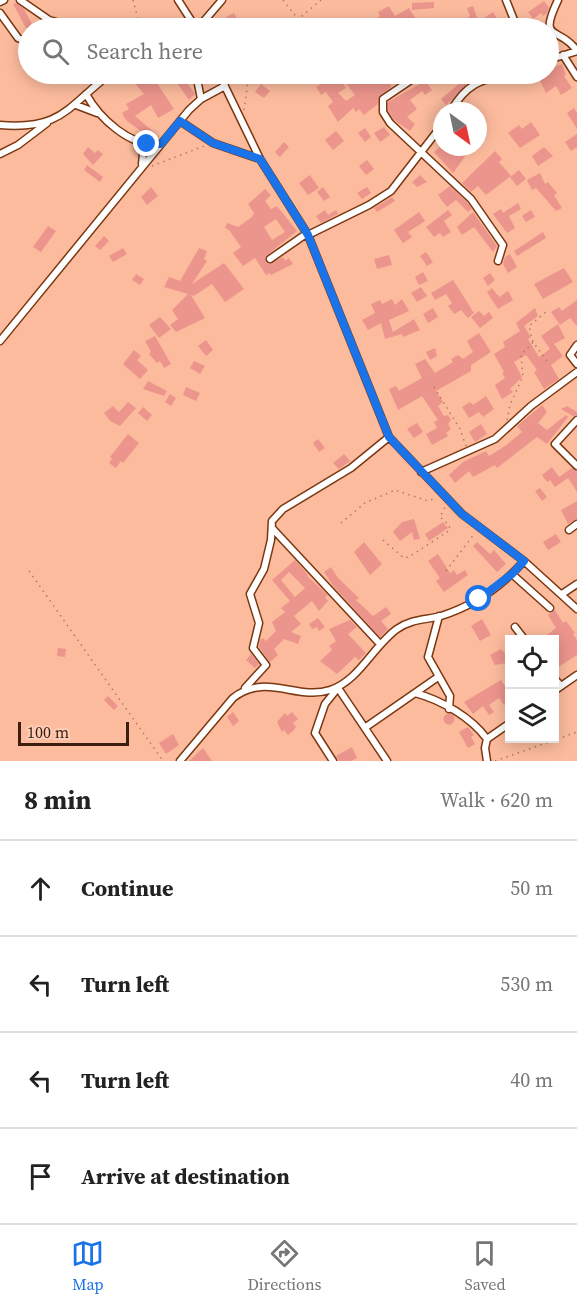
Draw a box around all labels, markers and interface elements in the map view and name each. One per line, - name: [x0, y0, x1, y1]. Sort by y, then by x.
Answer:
- search box: [18, 18, 559, 84]
- icon: search: [39, 35, 72, 68]
- text: Search here: [87, 36, 203, 66]
- north arrow: [433, 102, 487, 156]
- route end: [133, 130, 159, 156]
- route start: [465, 585, 491, 611]
- map controls: [505, 635, 559, 743]
- button: locate: [505, 635, 559, 689]
- button: layers: [505, 689, 559, 743]
- scale bar: [18, 719, 129, 746]
- text: 100 m: [27, 721, 69, 743]
- text: 8 min: [24, 782, 91, 818]
- text: Walk · 620 m: [440, 786, 553, 814]
- icon: ahead: [24, 872, 57, 905]
- text: Continue: [81, 873, 174, 903]
- text: 50 m: [510, 874, 553, 902]
- icon: left: [24, 968, 57, 1001]
- text: Turn left: [81, 969, 169, 999]
- text: 530 m: [500, 970, 553, 998]
- icon: left: [24, 1064, 57, 1097]
- text: Turn left: [81, 1065, 169, 1095]
- text: 40 m: [510, 1066, 553, 1094]
- icon: arrive: [24, 1160, 57, 1193]
- text: Arrive at destination: [81, 1161, 290, 1191]
- tab: Map: [71, 1237, 104, 1295]
- tab: Directions: [247, 1237, 322, 1295]
- tab: Saved: [464, 1237, 506, 1295]

